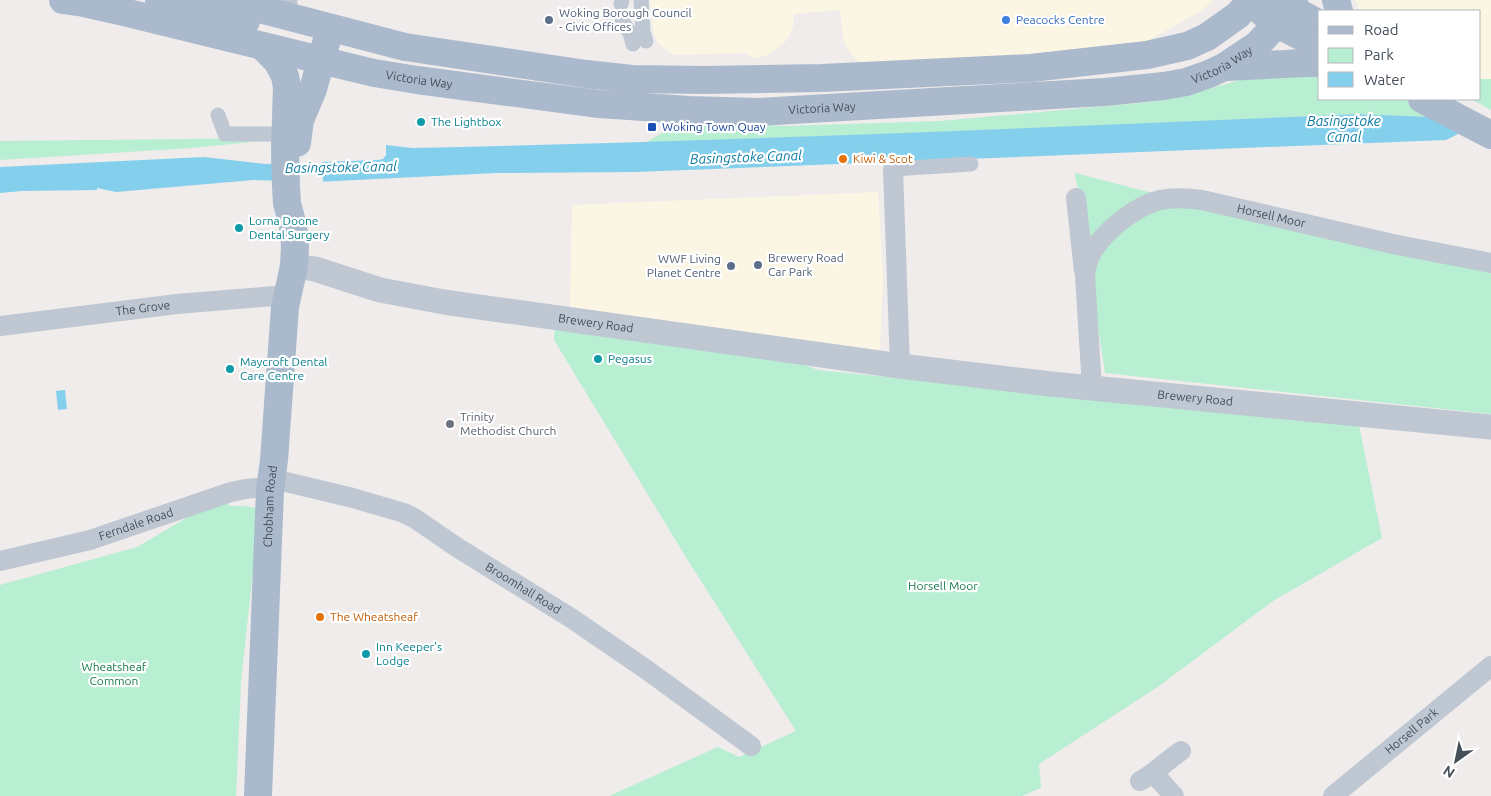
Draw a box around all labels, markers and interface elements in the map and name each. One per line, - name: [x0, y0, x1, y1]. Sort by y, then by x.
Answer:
- place label: Woking Borough Council - Civic Offices: [559, 6, 692, 33]
- legend: [1318, 10, 1481, 100]
- place label: Peacocks Centre: [1016, 13, 1105, 26]
- marker: Woking Borough Council - Civic Offices: [543, 14, 555, 26]
- marker: Peacocks Centre: [1000, 14, 1012, 26]
- text: Road: [1364, 21, 1399, 38]
- street label: Victoria Way: [1189, 43, 1255, 86]
- text: Park: [1364, 46, 1394, 63]
- street label: Victoria Way: [385, 68, 453, 91]
- text: Water: [1364, 71, 1405, 88]
- street label: Victoria Way: [788, 99, 856, 116]
- water label: Basingstoke Canal: [1307, 113, 1381, 145]
- place label: The Lightbox: [431, 115, 501, 128]
- marker: The Lightbox: [415, 116, 427, 128]
- place label: Woking Town Quay: [662, 120, 766, 133]
- marker: Woking Town Quay: [646, 121, 658, 133]
- water label: Basingstoke Canal: [690, 147, 802, 167]
- place label: Kiwi & Scot: [853, 152, 913, 165]
- marker: Kiwi & Scot: [837, 153, 849, 165]
- water label: Basingstoke Canal: [285, 158, 397, 176]
- street label: Horsell Moor: [1236, 201, 1307, 230]
- place label: Lorna Doone Dental Surgery: [249, 214, 330, 241]
- marker: Lorna Doone Dental Surgery: [233, 222, 245, 234]
- place label: Brewery Road Car Park: [768, 251, 844, 278]
- place label: WWF Living Planet Centre: [647, 252, 721, 279]
- marker: Brewery Road Car Park: [752, 259, 764, 271]
- marker: WWF Living Planet Centre: [725, 260, 737, 272]
- street label: The Grove: [115, 298, 171, 318]
- street label: Brewery Road: [558, 311, 634, 335]
- place label: Pegasus: [608, 352, 652, 365]
- marker: Pegasus: [592, 353, 604, 365]
- place label: Maycroft Dental Care Centre: [240, 355, 327, 382]
- marker: Maycroft Dental Care Centre: [224, 363, 236, 375]
- street label: Brewery Road: [1157, 387, 1234, 408]
- place label: Trinity Methodist Church: [460, 410, 556, 437]
- marker: Trinity Methodist Church: [444, 418, 456, 430]
- street label: Chobham Road: [261, 464, 279, 547]
- street label: Ferndale Road: [97, 505, 175, 543]
- street label: Broomhall Road: [483, 560, 564, 616]
- park label: Horsell Moor: [908, 579, 978, 592]
- place label: The Wheatsheaf: [330, 610, 418, 623]
- marker: The Wheatsheaf: [314, 611, 326, 623]
- place label: Inn Keeper's Lodge: [376, 640, 442, 667]
- marker: Inn Keeper's Lodge: [360, 648, 372, 660]
- park label: Wheatsheaf Common: [82, 660, 147, 687]
- street label: Horsell Park: [1382, 705, 1441, 756]
- north arrow: [1431, 736, 1481, 786]
- text: N: [1440, 762, 1458, 781]

